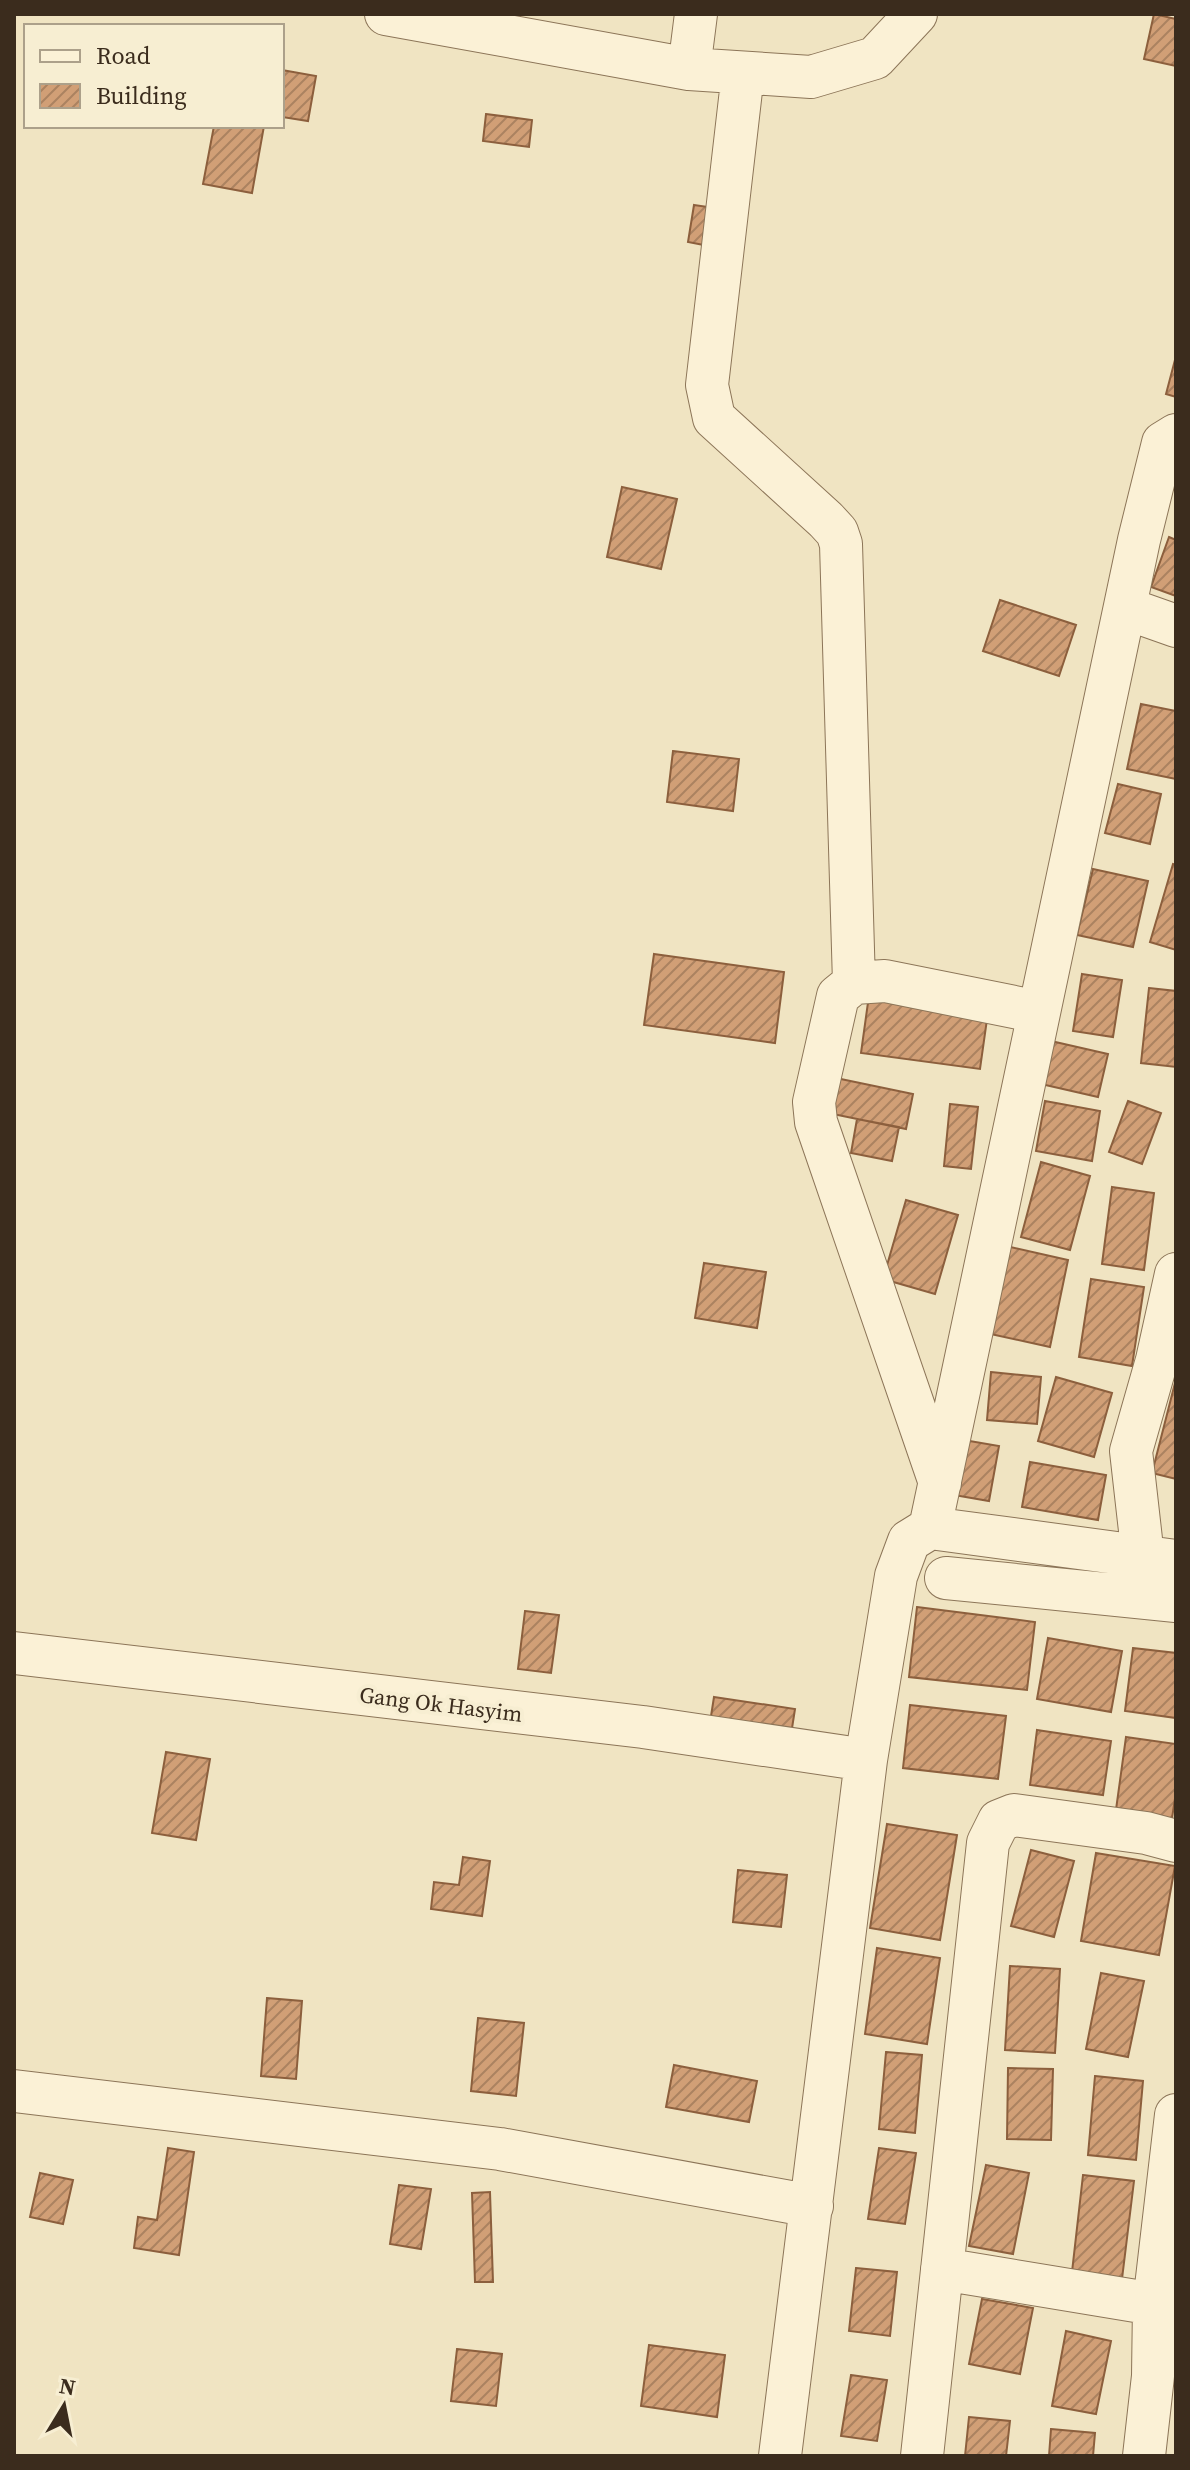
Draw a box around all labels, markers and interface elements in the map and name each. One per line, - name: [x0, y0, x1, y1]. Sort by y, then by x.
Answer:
- legend: [24, 24, 284, 128]
- text: Road: [96, 39, 151, 72]
- text: Building: [96, 79, 187, 112]
- street label: Gang Ok Hasyim: [358, 1679, 524, 1729]
- north arrow: [24, 2366, 104, 2446]
- text: N: [57, 2370, 78, 2402]

